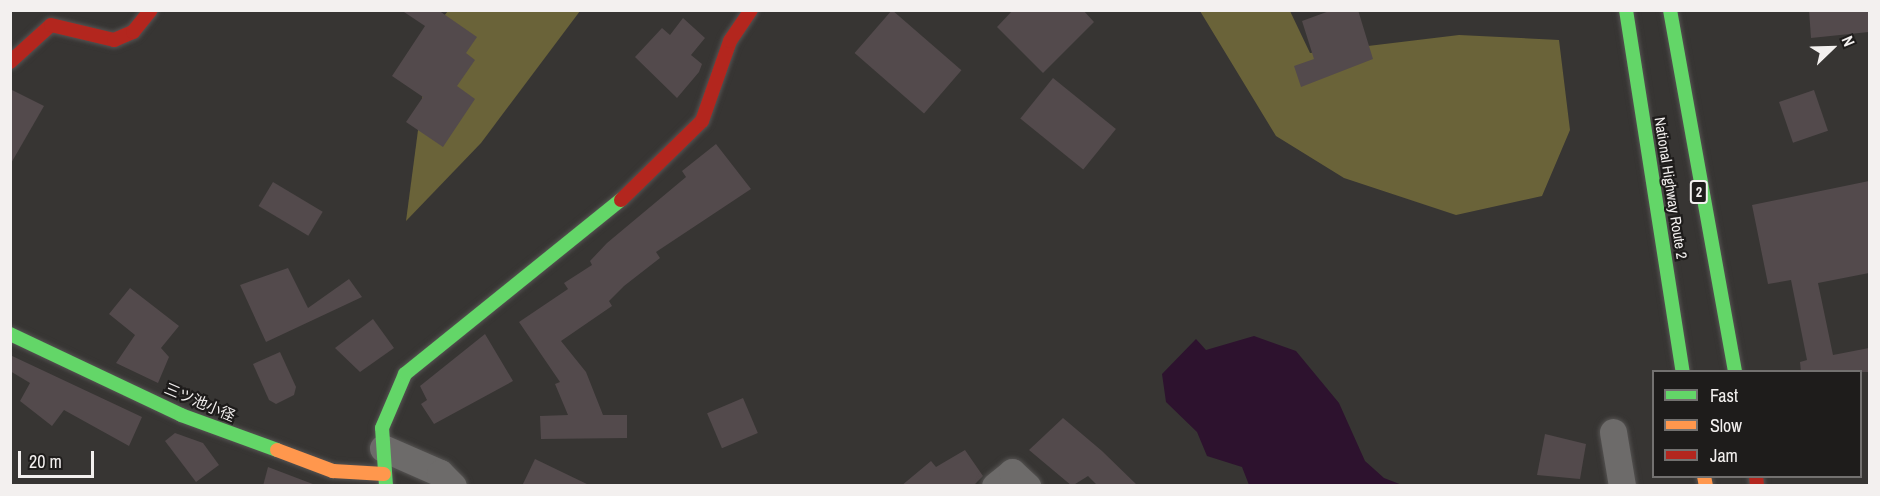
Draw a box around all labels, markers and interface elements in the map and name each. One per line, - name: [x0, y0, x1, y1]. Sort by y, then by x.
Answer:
- north arrow: [1802, 18, 1862, 78]
- text: N: [1837, 32, 1861, 50]
- street label: National Highway Route 2: [1651, 116, 1691, 260]
- road number: 2: [1688, 181, 1710, 203]
- legend: [1652, 370, 1862, 478]
- street label: 三ツ池小径: [162, 379, 238, 425]
- text: Fast: [1710, 383, 1738, 408]
- text: Slow: [1710, 413, 1742, 438]
- scale bar: [21, 439, 98, 477]
- text: Jam: [1710, 443, 1738, 468]
- text: 20 m: [29, 449, 62, 474]

